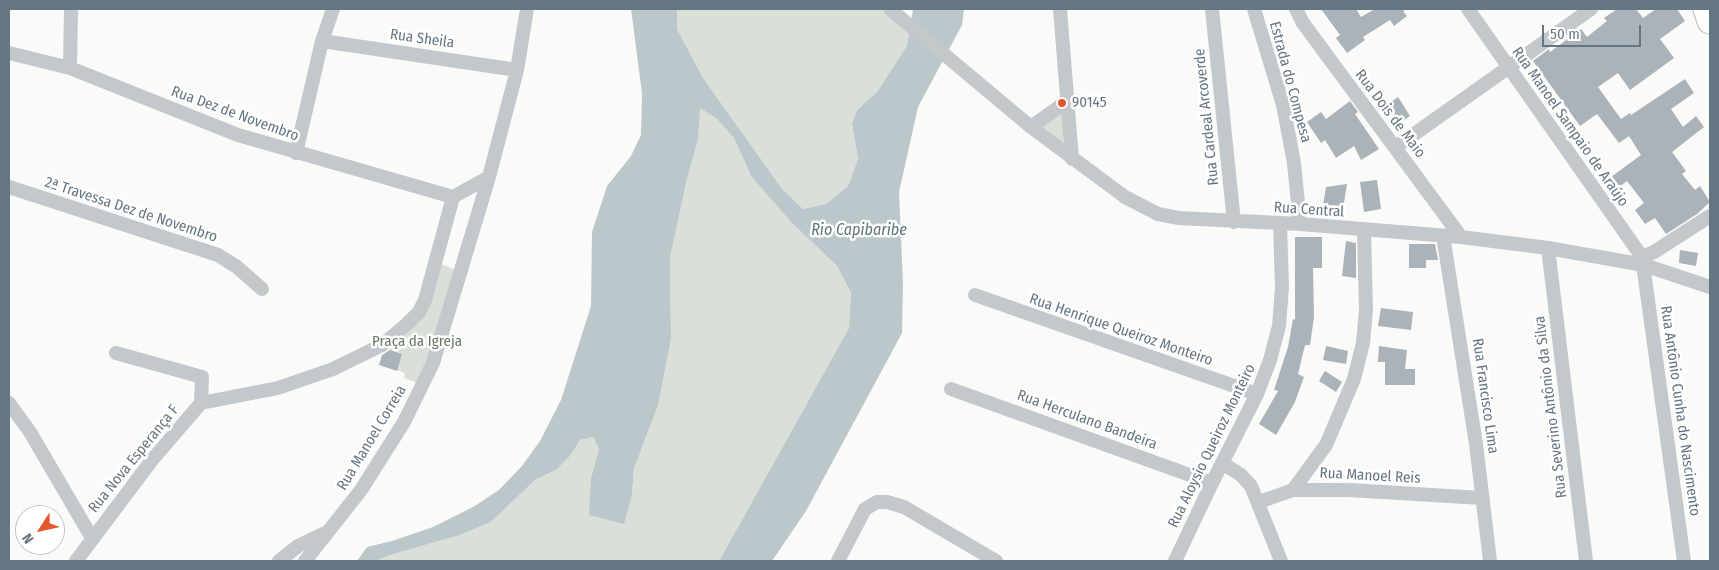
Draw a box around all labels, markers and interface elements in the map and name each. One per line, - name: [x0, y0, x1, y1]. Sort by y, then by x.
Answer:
- scale bar: [1544, 15, 1643, 47]
- street label: Estrada do Compesa: [1265, 20, 1315, 144]
- text: 50 m: [1550, 25, 1580, 43]
- street label: Rua Sheila: [389, 26, 455, 52]
- street label: Rua Manoel Sampaio de Araújo: [1508, 44, 1632, 210]
- street label: Rua Cardeal Arcoverde: [1191, 48, 1223, 186]
- street label: Rua Dois de Maio: [1351, 66, 1429, 162]
- street label: Rua Dez de Novembro: [169, 83, 301, 145]
- place label: 90145: [1072, 94, 1107, 112]
- marker: 90145: [1056, 97, 1068, 109]
- street label: 2ª Travessa Dez de Novembro: [42, 174, 220, 246]
- street label: Rua Central: [1273, 199, 1345, 221]
- water label: Rio Capibaribe: [811, 221, 907, 241]
- street label: Rua Henrique Queiroz Monteiro: [1027, 290, 1215, 370]
- street label: Rua Antônio Cunha do Nascimento: [1656, 305, 1704, 517]
- street label: Rua Severino Antônio da Silva: [1531, 315, 1571, 499]
- park label: Praça da Igreja: [372, 333, 462, 351]
- street label: Rua Francisco Lima: [1468, 337, 1502, 455]
- street label: Rua Aloysio Queiroz Monteiro: [1164, 361, 1260, 531]
- street label: Rua Manoel Correia: [334, 382, 410, 494]
- street label: Rua Herculano Bandeira: [1015, 386, 1159, 454]
- street label: Rua Nova Esperança F: [85, 401, 183, 517]
- street label: Rua Manoel Reis: [1319, 464, 1421, 488]
- north arrow: [15, 505, 65, 555]
- text: N: [19, 530, 37, 547]

